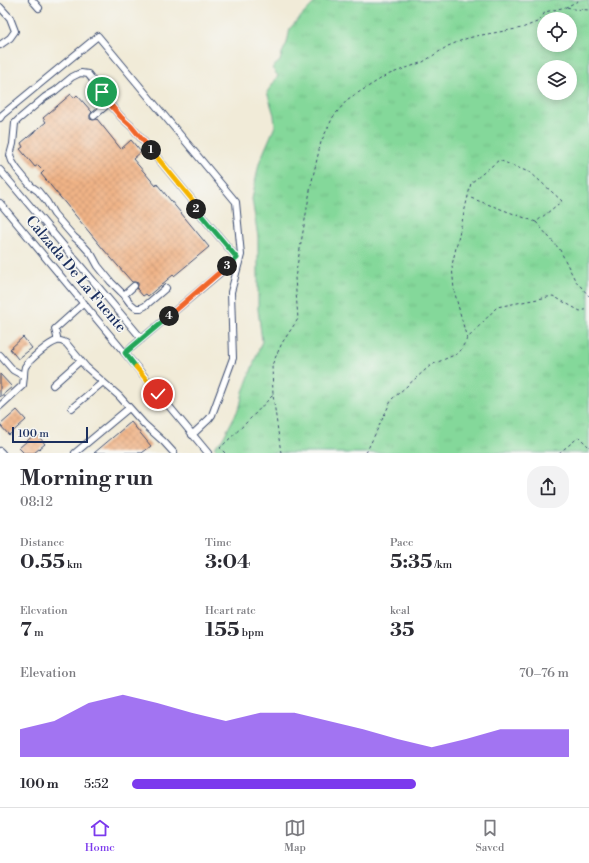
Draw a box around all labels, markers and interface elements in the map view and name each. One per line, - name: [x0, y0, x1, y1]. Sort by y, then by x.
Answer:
- map controls: [537, 12, 577, 100]
- button: locate: [537, 12, 577, 52]
- button: layers: [537, 60, 577, 100]
- pin: [85, 75, 119, 109]
- icon: arrive: [91, 81, 113, 103]
- pin: 1: [141, 140, 161, 160]
- text: 1: [148, 143, 154, 157]
- pin: 2: [186, 199, 206, 219]
- text: 2: [193, 202, 199, 216]
- street label: Calzada De La Fuente: [22, 212, 130, 336]
- pin: 3: [217, 256, 237, 276]
- text: 3: [224, 259, 230, 273]
- pin: 4: [159, 306, 179, 326]
- text: 4: [165, 309, 173, 323]
- pin: [141, 377, 175, 411]
- icon: check: [147, 383, 169, 405]
- scale bar: [12, 425, 88, 444]
- text: 100 m: [18, 427, 49, 441]
- text: Morning run: [20, 465, 153, 492]
- button: share: [527, 466, 569, 508]
- text: 08:12: [20, 494, 53, 510]
- text: Distance: [20, 536, 64, 550]
- text: Time: [205, 536, 232, 550]
- text: Pace: [390, 536, 414, 550]
- text: 0.55: [20, 550, 65, 575]
- text: 3:04: [205, 550, 250, 575]
- text: 5:35: [390, 550, 432, 575]
- text: km: [65, 558, 82, 572]
- text: /km: [432, 558, 452, 572]
- text: Elevation: [20, 604, 68, 618]
- text: Heart rate: [205, 604, 256, 618]
- text: kcal: [390, 604, 410, 618]
- text: 7: [20, 618, 32, 643]
- text: 155: [205, 618, 239, 643]
- text: 35: [390, 618, 414, 643]
- text: m: [32, 626, 44, 640]
- text: bpm: [239, 626, 264, 640]
- text: Elevation: [20, 665, 76, 681]
- text: 70–76 m: [519, 665, 569, 681]
- text: 100 m: [20, 776, 59, 792]
- text: 5:52: [84, 776, 109, 792]
- tab: Home: [85, 817, 115, 855]
- tab: Map: [284, 817, 306, 855]
- tab: Saved: [475, 817, 504, 855]

